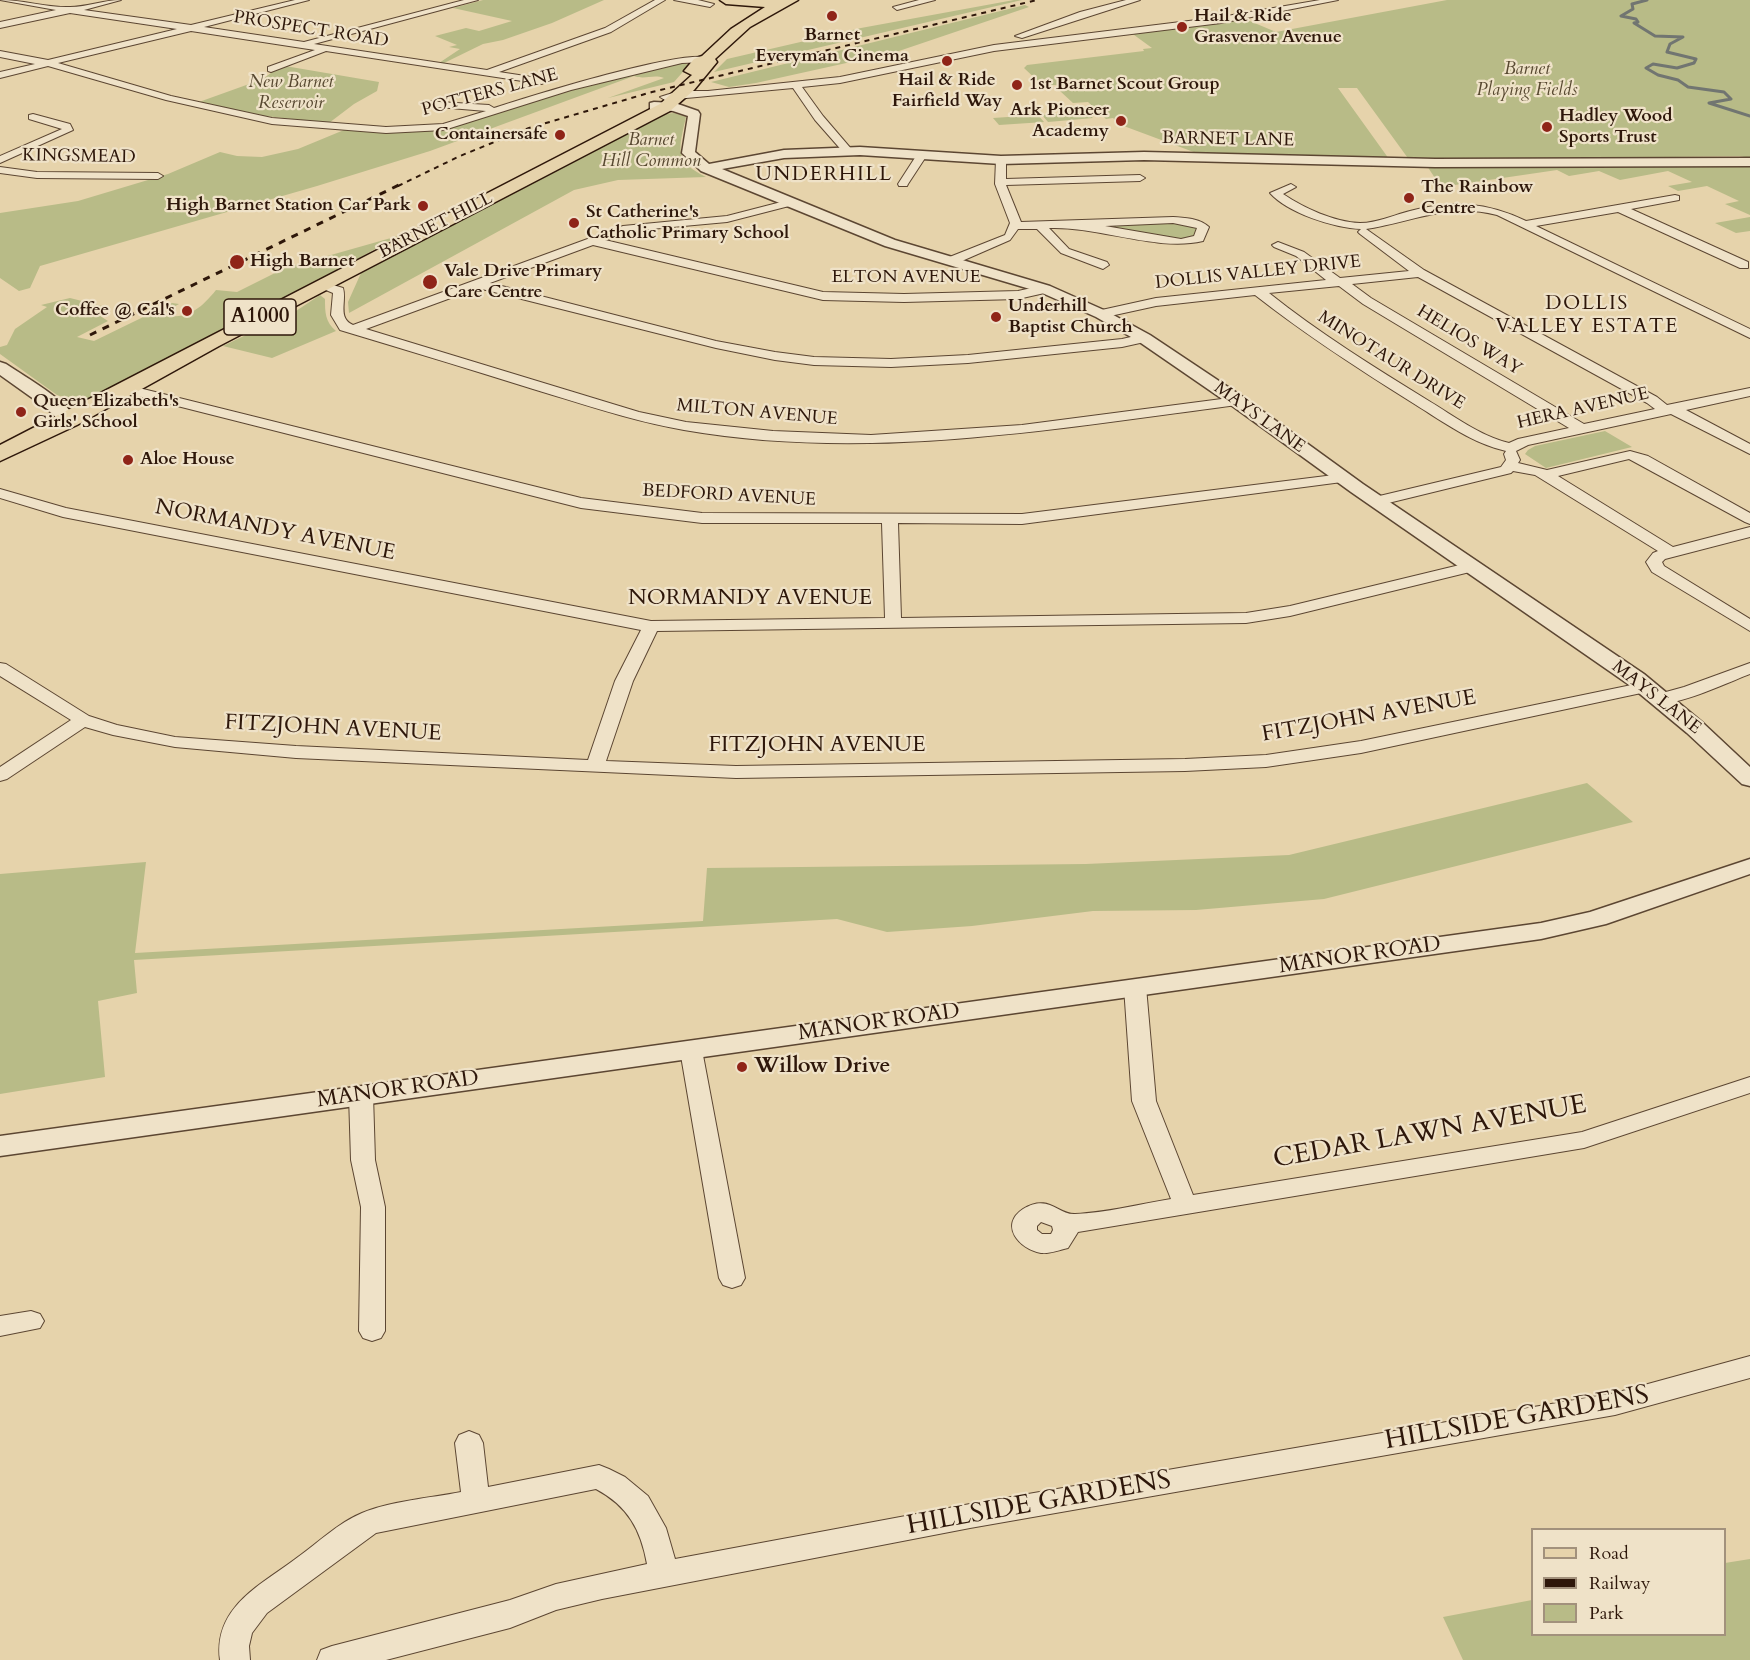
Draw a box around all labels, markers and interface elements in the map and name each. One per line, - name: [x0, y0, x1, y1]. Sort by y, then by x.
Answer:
- place label: Hail & Ride Grasvenor Avenue: [1194, 6, 1342, 48]
- street label: PROSPECT ROAD: [232, 7, 390, 53]
- marker: Barnet Everyman Cinema: [825, 9, 839, 23]
- marker: Hail & Ride Grasvenor Avenue: [1175, 20, 1189, 34]
- place label: Barnet Everyman Cinema: [755, 25, 909, 68]
- marker: Hail & Ride Fairfield Way: [940, 54, 954, 68]
- park label: Barnet Playing Fields: [1476, 59, 1578, 101]
- street label: POTTERS LANE: [419, 64, 561, 122]
- place label: Hail & Ride Fairfield Way: [892, 70, 1002, 112]
- park label: New Barnet Reservoir: [249, 72, 333, 115]
- place label: 1st Barnet Scout Group: [1029, 74, 1220, 96]
- marker: 1st Barnet Scout Group: [1010, 78, 1024, 92]
- place label: Ark Pioneer Academy: [1010, 100, 1109, 142]
- place label: Hadley Wood Sports Trust: [1559, 106, 1672, 148]
- marker: Ark Pioneer Academy: [1114, 114, 1128, 128]
- marker: Hadley Wood Sports Trust: [1540, 120, 1554, 134]
- place label: Containersafe: [435, 124, 548, 146]
- marker: Containersafe: [553, 128, 567, 142]
- street label: BARNET LANE: [1162, 128, 1294, 152]
- park label: Barnet Hill Common: [601, 130, 701, 172]
- street label: KINGSMEAD: [22, 145, 136, 169]
- district label: UNDERHILL: [755, 163, 893, 187]
- place label: The Rainbow Centre: [1421, 177, 1533, 219]
- street label: BARNET HILL: [375, 188, 497, 264]
- marker: The Rainbow Centre: [1402, 191, 1416, 205]
- place label: High Barnet Station Car Park: [166, 195, 411, 217]
- marker: High Barnet Station Car Park: [416, 199, 430, 213]
- place label: St Catherine's Catholic Primary School: [586, 202, 789, 244]
- marker: St Catherine's Catholic Primary School: [567, 216, 581, 230]
- place label: High Barnet: [250, 251, 354, 273]
- street label: DOLLIS VALLEY DRIVE: [1154, 251, 1362, 295]
- marker: High Barnet: [228, 253, 246, 271]
- place label: Vale Drive Primary Care Centre: [444, 261, 602, 304]
- street label: ELTON AVENUE: [831, 267, 981, 289]
- marker: Vale Drive Primary Care Centre: [421, 273, 439, 291]
- district label: DOLLIS VALLEY ESTATE: [1495, 292, 1679, 339]
- place label: Underhill Baptist Church: [1008, 296, 1133, 338]
- road number: A1000: [224, 299, 296, 335]
- place label: Coffee @ Cal's: [55, 300, 175, 322]
- street label: HELIOS WAY: [1413, 301, 1525, 381]
- marker: Coffee @ Cal's: [180, 304, 194, 318]
- street label: MINOTAUR DRIVE: [1313, 307, 1469, 415]
- marker: Underhill Baptist Church: [989, 310, 1003, 324]
- street label: MAYS LANE: [1209, 378, 1309, 458]
- street label: HERA AVENUE: [1515, 383, 1651, 435]
- place label: Queen Elizabeth's Girls' School: [33, 391, 179, 434]
- street label: MILTON AVENUE: [676, 395, 838, 431]
- marker: Queen Elizabeth's Girls' School: [14, 405, 28, 419]
- place label: Aloe House: [140, 449, 235, 471]
- marker: Aloe House: [121, 453, 135, 467]
- street label: BEDFORD AVENUE: [642, 481, 816, 511]
- street label: NORMANDY AVENUE: [153, 495, 397, 567]
- street label: NORMANDY AVENUE: [628, 586, 872, 612]
- street label: MAYS LANE: [1607, 656, 1705, 740]
- street label: FITZJOHN AVENUE: [1260, 685, 1478, 749]
- street label: FITZJOHN AVENUE: [224, 710, 442, 748]
- street label: FITZJOHN AVENUE: [708, 733, 926, 759]
- street label: MANOR ROAD: [1277, 932, 1443, 980]
- street label: MANOR ROAD: [796, 999, 962, 1047]
- place label: Willow Drive: [754, 1054, 890, 1080]
- marker: Willow Drive: [735, 1060, 749, 1074]
- street label: MANOR ROAD: [315, 1066, 481, 1114]
- street label: CEDAR LAWN AVENUE: [1271, 1089, 1589, 1177]
- street label: HILLSIDE GARDENS: [1382, 1380, 1652, 1458]
- street label: HILLSIDE GARDENS: [904, 1465, 1174, 1543]
- legend: [1531, 1528, 1726, 1636]
- text: Road: [1589, 1541, 1629, 1566]
- text: Railway: [1589, 1571, 1651, 1596]
- text: Park: [1589, 1601, 1624, 1626]

